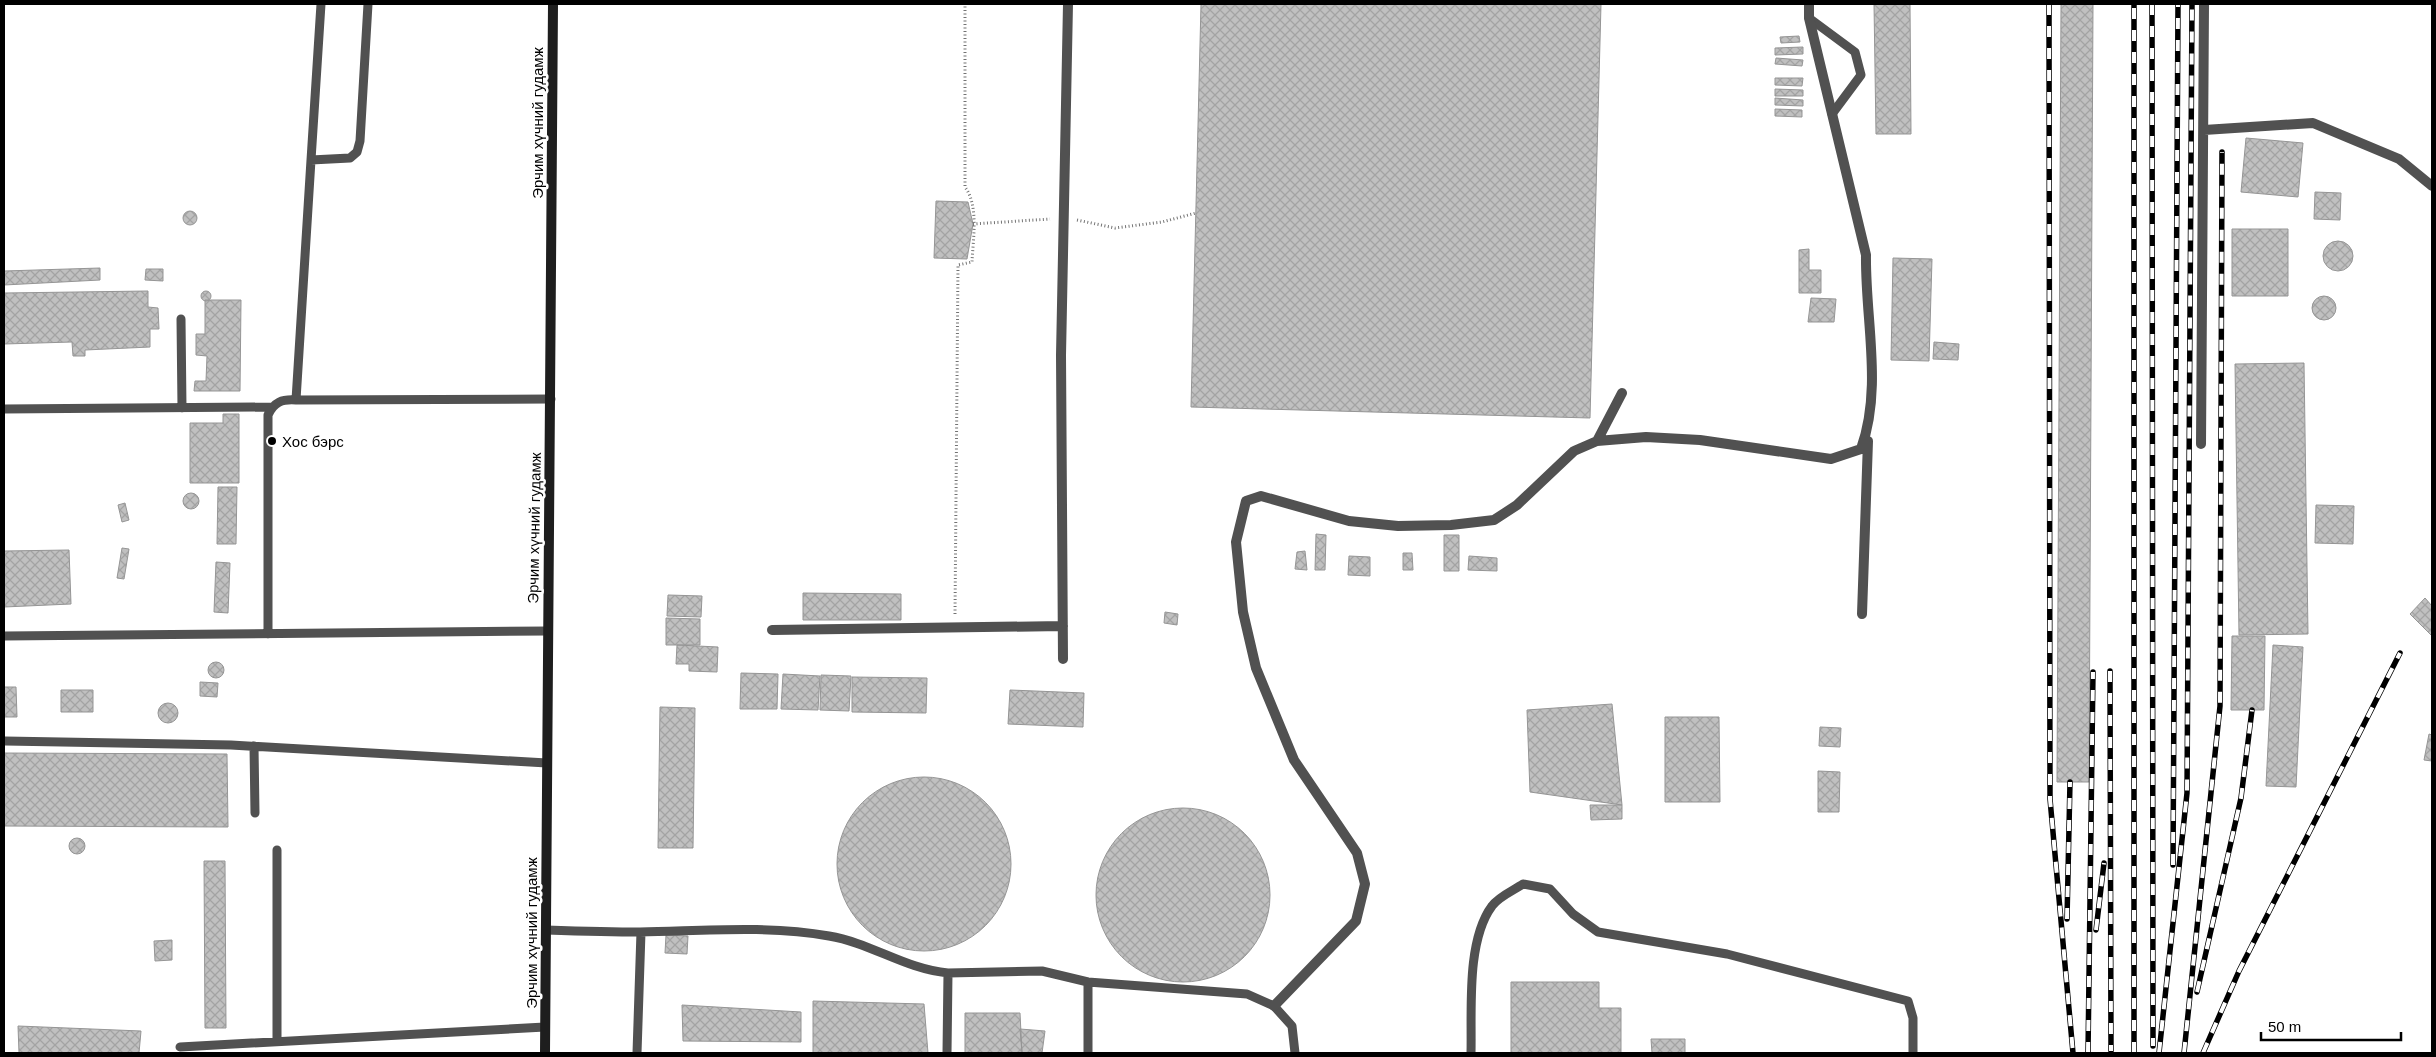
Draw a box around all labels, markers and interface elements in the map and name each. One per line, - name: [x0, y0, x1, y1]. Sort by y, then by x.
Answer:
- street label: Эрчим хүчний гудамж: [529, 47, 546, 199]
- place label: Хос бэрс: [282, 433, 344, 450]
- marker: Хос бэрс: [266, 435, 278, 447]
- street label: Эрчим хүчний гудамж: [524, 452, 544, 604]
- street label: Эрчим хүчний гудамж: [523, 857, 540, 1009]
- scale bar: [2261, 1010, 2401, 1042]
- text: 50 m: [2268, 1018, 2301, 1035]

